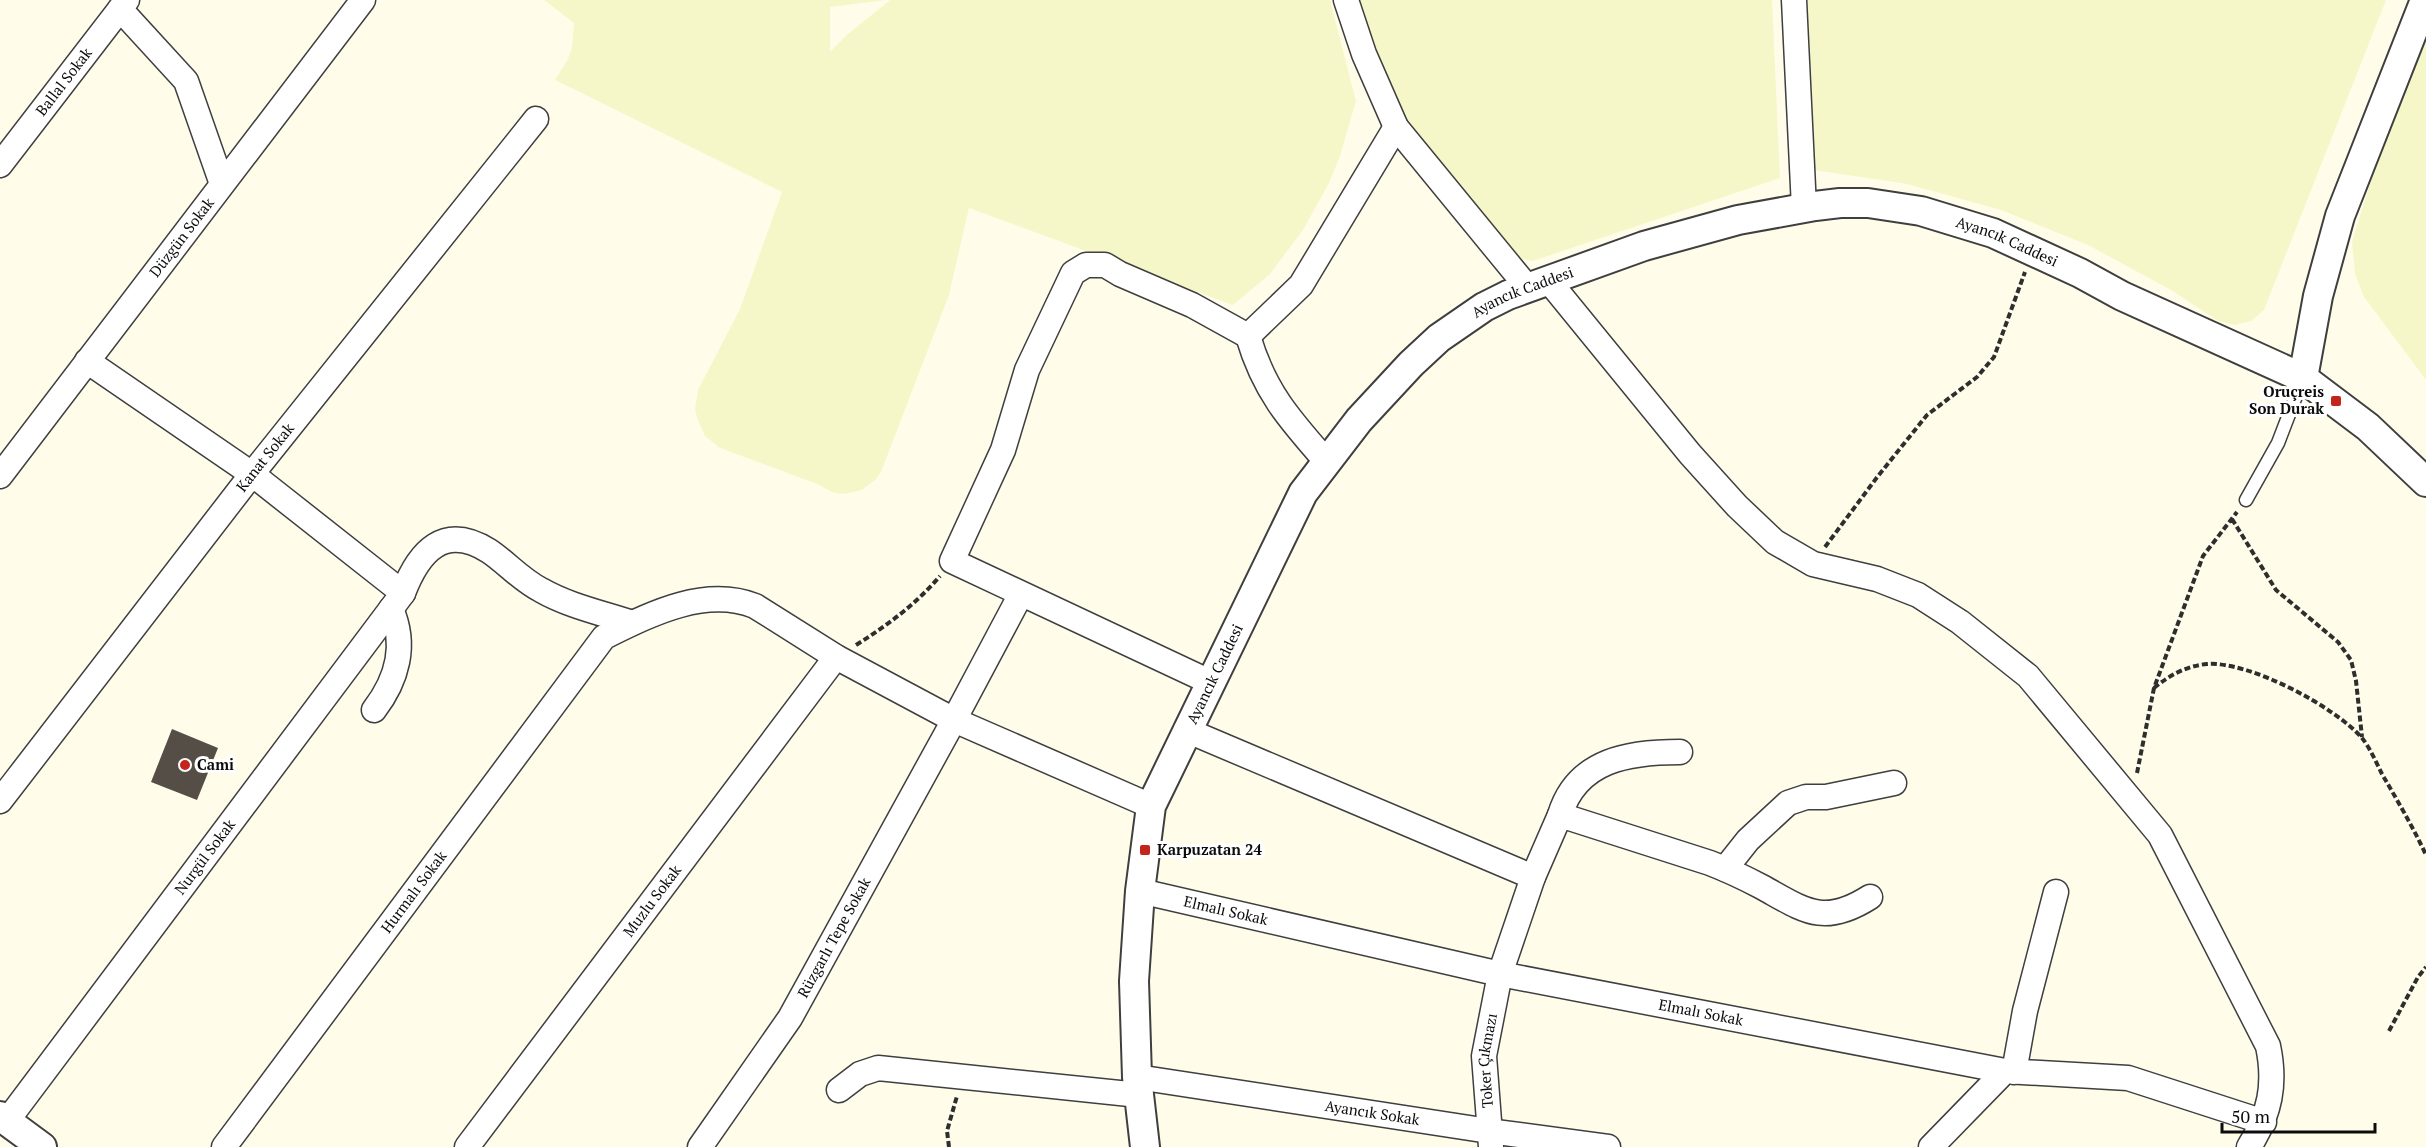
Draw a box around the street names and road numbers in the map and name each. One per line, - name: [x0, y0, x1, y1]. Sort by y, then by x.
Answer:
- street label: Ballal Sokak: [31, 43, 96, 119]
- street label: Düzgün Sokak: [144, 193, 218, 281]
- street label: Ayancık Caddesi: [1954, 211, 2062, 271]
- street label: Ayancık Caddesi: [1467, 261, 1576, 322]
- street label: Kanat Sokak: [231, 418, 298, 495]
- street label: Ayancık Caddesi: [1181, 620, 1247, 727]
- street label: Nurgül Sokak: [169, 814, 239, 898]
- street label: Hurmalı Sokak: [376, 846, 451, 937]
- street label: Muzlu Sokak: [618, 860, 685, 940]
- street label: Rüzgarlı Tepe Sokak: [792, 873, 875, 1001]
- street label: Elmalı Sokak: [1182, 890, 1270, 929]
- street label: Elmalı Sokak: [1657, 994, 1745, 1030]
- street label: Toker Çıkmazı: [1473, 1011, 1501, 1109]
- street label: Ayancık Sokak: [1324, 1095, 1421, 1129]

